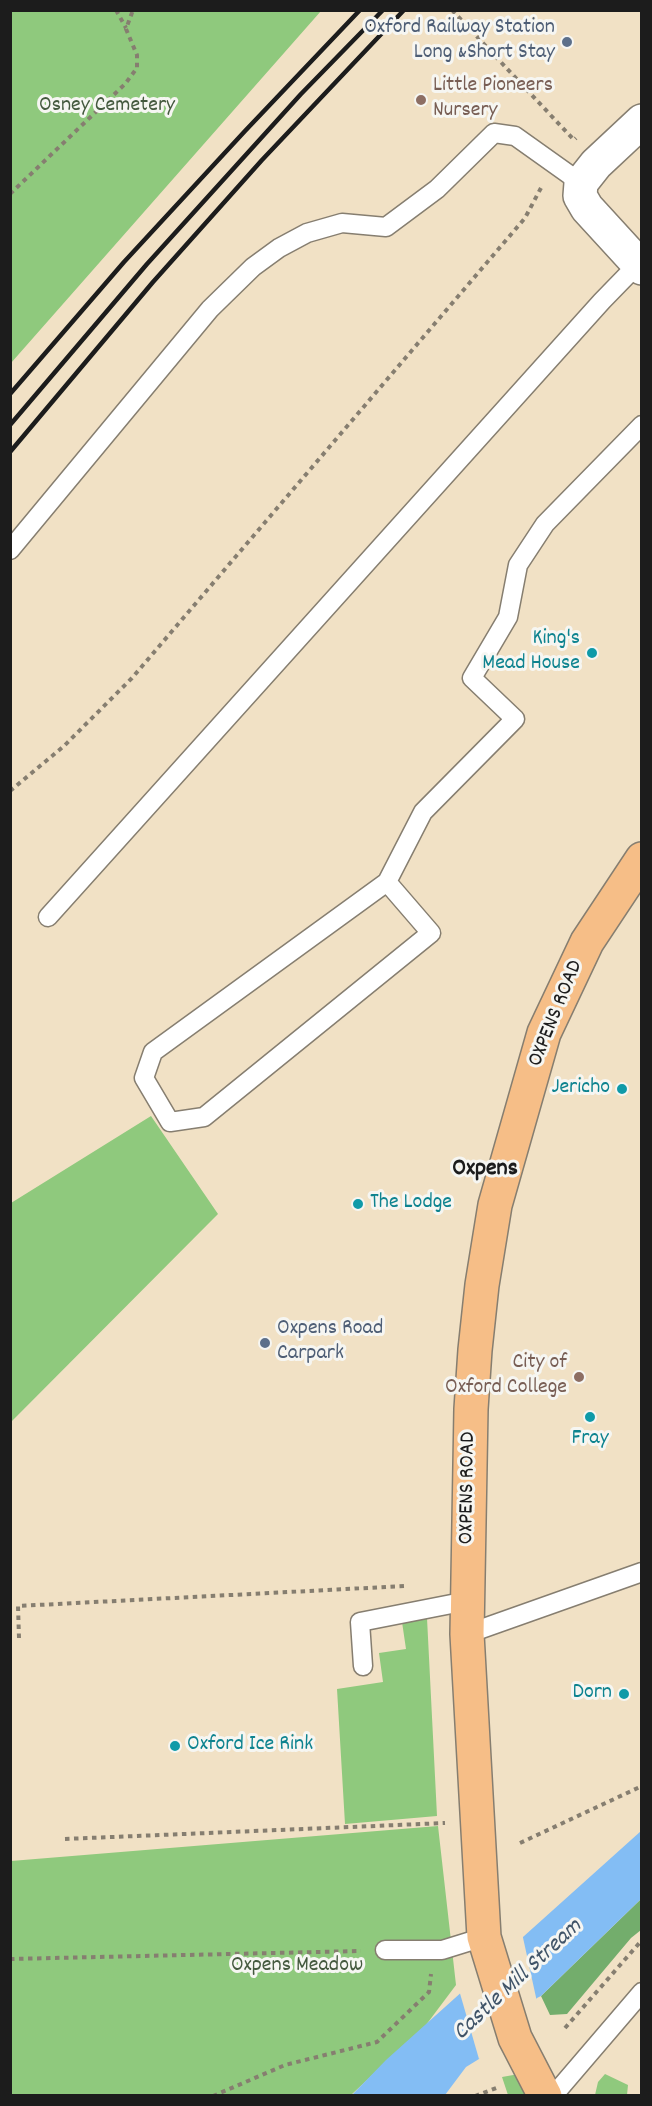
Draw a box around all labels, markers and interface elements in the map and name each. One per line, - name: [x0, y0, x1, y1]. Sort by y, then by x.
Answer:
- place label: Oxford Railway Station Long &Short Stay: [364, 16, 555, 68]
- marker: Oxford Railway Station Long &Short Stay: [560, 35, 574, 49]
- place label: Little Pioneers Nursery: [433, 74, 553, 125]
- marker: Little Pioneers Nursery: [414, 93, 428, 107]
- park label: Osney Cemetery: [39, 94, 175, 120]
- place label: King's Mead House: [482, 627, 580, 678]
- marker: King's Mead House: [585, 646, 599, 660]
- street label: OXPENS ROAD: [524, 957, 590, 1071]
- place label: Jericho: [551, 1076, 610, 1102]
- marker: Jericho: [615, 1082, 629, 1096]
- district label: Oxpens: [452, 1157, 518, 1185]
- place label: The Lodge: [370, 1191, 452, 1217]
- marker: The Lodge: [351, 1197, 365, 1211]
- place label: Oxpens Road Carpark: [277, 1317, 383, 1368]
- marker: Oxpens Road Carpark: [258, 1336, 272, 1350]
- place label: City of Oxford College: [445, 1351, 567, 1402]
- marker: City of Oxford College: [572, 1370, 586, 1384]
- marker: Fray: [583, 1410, 597, 1424]
- place label: Fray: [571, 1427, 609, 1453]
- street label: OXPENS ROAD: [455, 1431, 483, 1545]
- place label: Dorn: [573, 1681, 612, 1707]
- marker: Dorn: [617, 1687, 631, 1701]
- place label: Oxford Ice Rink: [187, 1733, 313, 1759]
- marker: Oxford Ice Rink: [168, 1739, 182, 1753]
- water label: Castle Mill Stream: [449, 1914, 589, 2048]
- park label: Oxpens Meadow: [231, 1954, 363, 1980]

